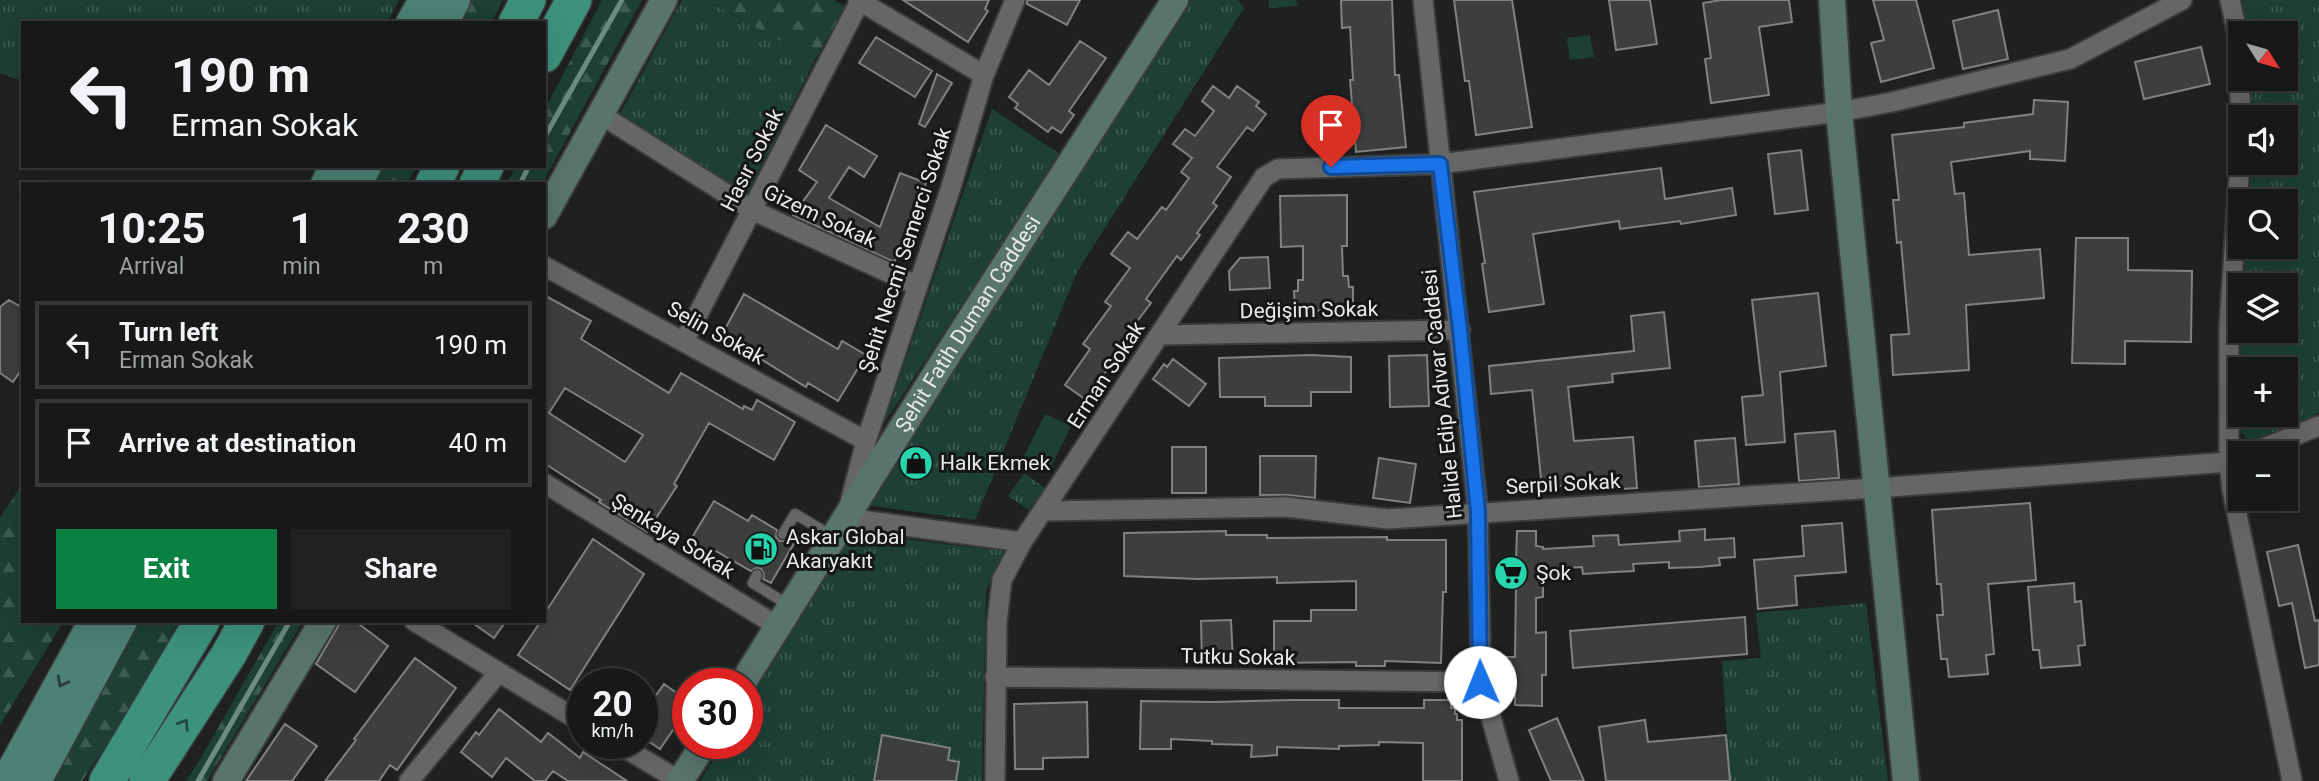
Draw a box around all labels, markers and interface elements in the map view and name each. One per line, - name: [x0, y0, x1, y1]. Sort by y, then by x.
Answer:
- north arrow: [2228, 21, 2298, 91]
- map controls: [2228, 21, 2298, 511]
- text: 190 m: [171, 47, 310, 104]
- icon: left: [56, 49, 147, 140]
- pin: [1301, 95, 1361, 167]
- street label: Hasır Sokak: [716, 104, 788, 215]
- button: sound: [2228, 105, 2298, 175]
- text: Erman Sokak: [171, 106, 358, 144]
- icon: arrive: [1312, 106, 1350, 144]
- street label: Şehit Necmi Semerci Sokak: [854, 124, 956, 376]
- street label: Gizem Sokak: [760, 179, 880, 253]
- button: search: [2228, 189, 2298, 259]
- text: 10:25: [98, 204, 206, 253]
- text: 1: [289, 204, 314, 253]
- text: 230: [397, 204, 470, 253]
- street label: Şehit Fatih Duman Caddesi: [890, 211, 1046, 437]
- text: Arrival: [119, 253, 184, 280]
- text: min: [282, 253, 321, 280]
- text: m: [423, 253, 443, 280]
- street label: Halide Edip Adıvar Caddesi: [1417, 268, 1467, 520]
- button: layers: [2228, 273, 2298, 343]
- street label: Selin Sokak: [663, 296, 769, 370]
- street label: Değişim Sokak: [1240, 297, 1379, 323]
- text: Turn left: [119, 317, 218, 347]
- street label: Erman Sokak: [1062, 317, 1150, 433]
- icon: left: [60, 326, 98, 364]
- text: 190 m: [434, 330, 507, 360]
- text: Erman Sokak: [119, 347, 254, 374]
- button: +: [2228, 357, 2298, 427]
- icon: arrive: [60, 424, 98, 462]
- text: Arrive at destination: [119, 428, 356, 458]
- text: 40 m: [449, 428, 507, 458]
- button: −: [2228, 441, 2298, 511]
- shop icon: Halk Ekmek: [897, 444, 935, 482]
- place label: Halk Ekmek: [940, 451, 1050, 475]
- street label: Serpil Sokak: [1505, 469, 1621, 499]
- street label: Şenkaya Sokak: [607, 489, 739, 584]
- place label: Askar Global Akaryakıt: [786, 525, 905, 573]
- button: Exit: [56, 529, 277, 609]
- button: Share: [291, 529, 511, 609]
- fuel station icon: Askar Global Akaryakıt: [742, 530, 780, 568]
- supermarket icon: Şok: [1492, 554, 1530, 592]
- place label: Şok: [1536, 561, 1571, 585]
- street label: Tutku Sokak: [1181, 644, 1296, 670]
- position arrow: [1443, 645, 1517, 719]
- speed limit sign: 30: [672, 668, 763, 759]
- one-way arrow: [57, 674, 70, 687]
- text: 20: [592, 684, 633, 725]
- one-way arrow: [176, 718, 189, 731]
- text: km/h: [591, 720, 634, 741]

